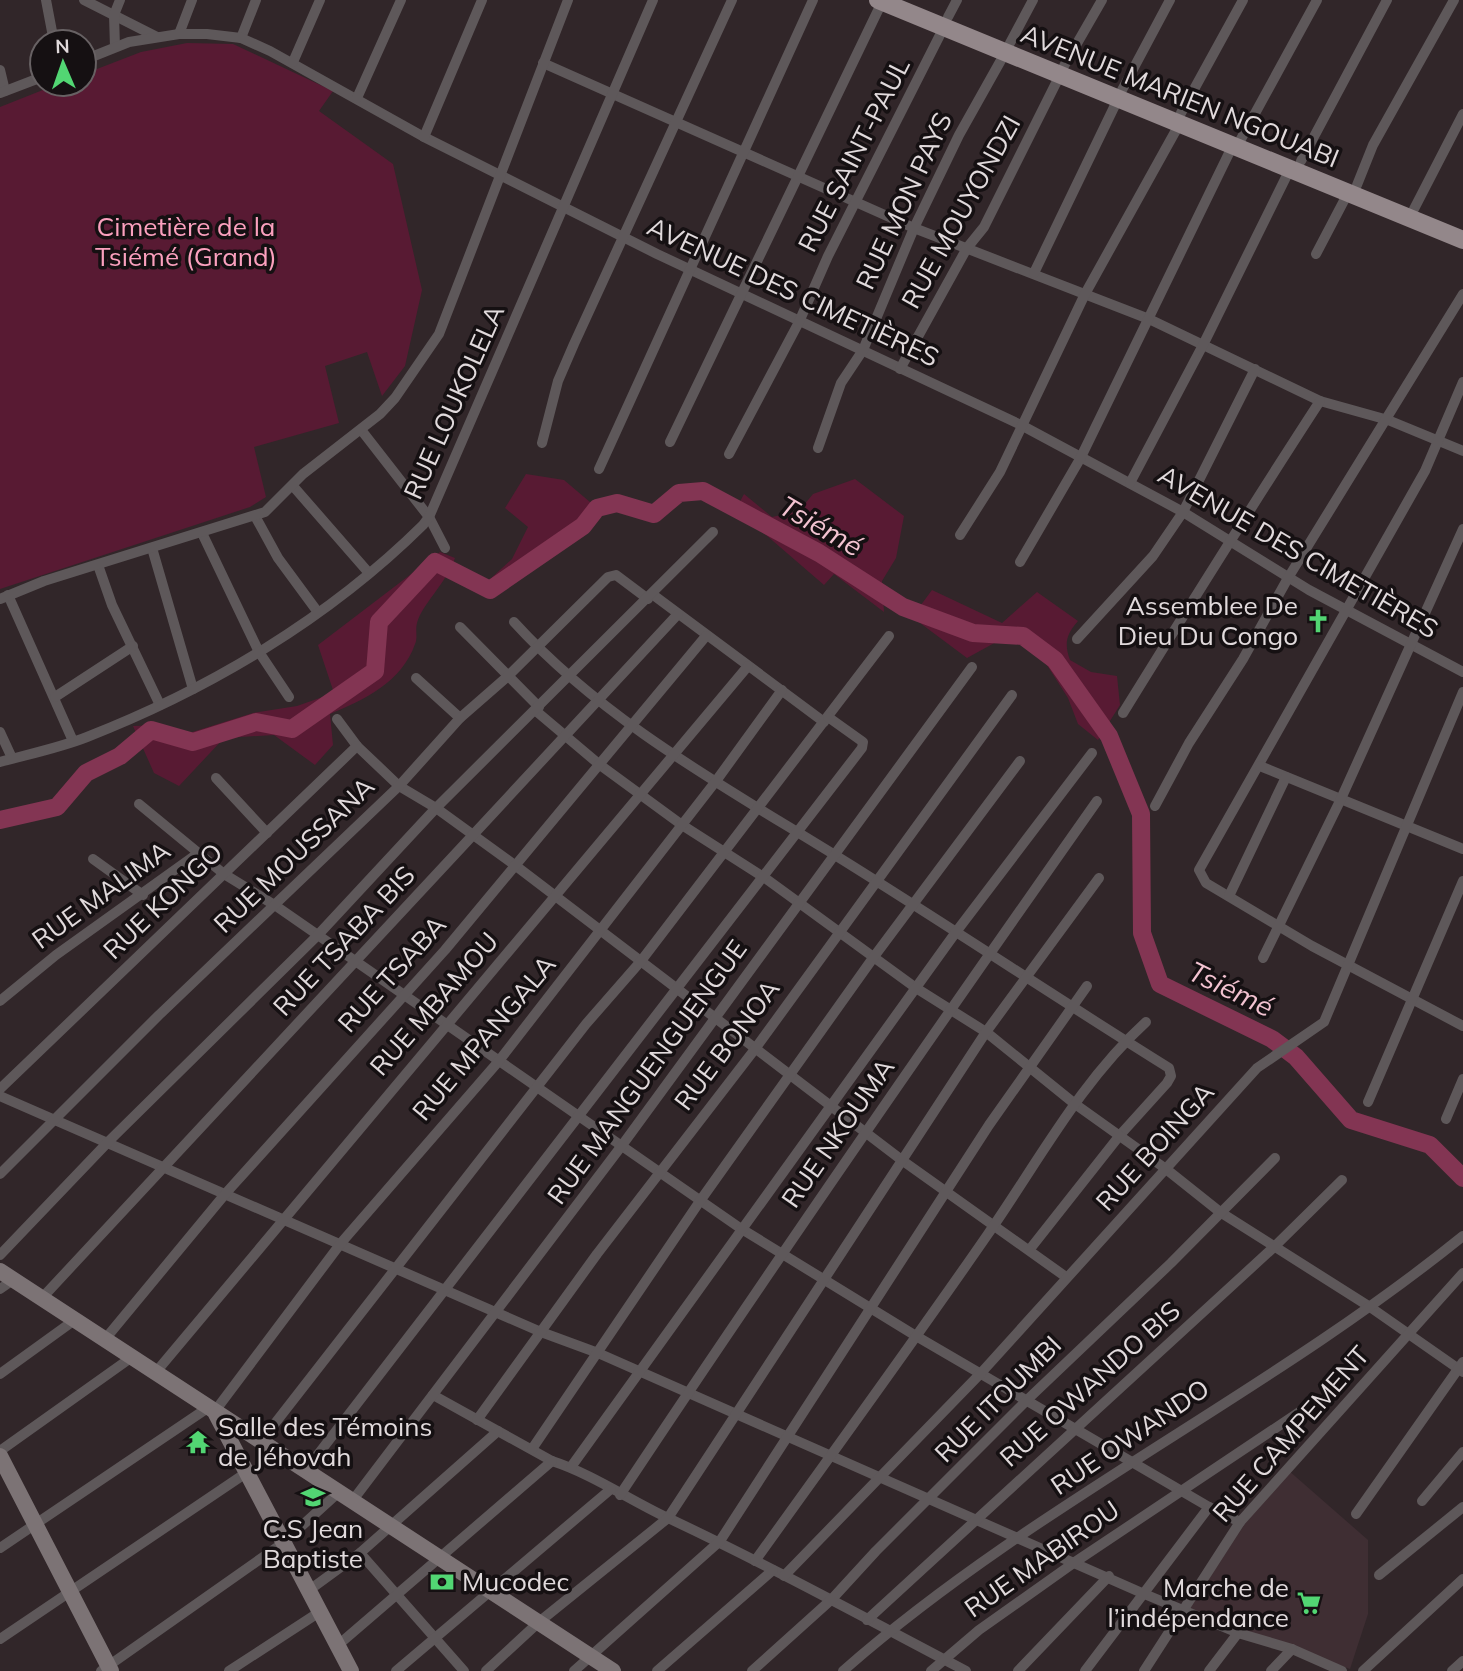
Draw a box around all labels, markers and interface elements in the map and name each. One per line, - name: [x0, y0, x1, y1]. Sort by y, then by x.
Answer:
- street label: AVENUE MARIEN NGOUABI: [1016, 17, 1344, 175]
- north arrow: [28, 28, 98, 98]
- text: N: [55, 34, 70, 58]
- street label: RUE SAINT-PAUL: [790, 52, 917, 257]
- street label: RUE MON PAYS: [848, 107, 959, 295]
- street label: RUE MOUYONDZI: [894, 109, 1027, 314]
- street label: AVENUE DES CIMETIÈRES: [642, 209, 944, 374]
- park label: Cimetière de la Tsiémé (Grand): [95, 210, 277, 273]
- street label: RUE LOUKOLELA: [396, 299, 511, 504]
- street label: AVENUE DES CIMETIÈRES: [1152, 458, 1444, 645]
- water label: Tsiémé: [773, 488, 869, 563]
- place label: Assemblee De Dieu Du Congo: [1118, 589, 1298, 652]
- church icon: Assemblee De Dieu Du Congo: [1304, 607, 1332, 635]
- street label: RUE MOUSSANA: [207, 770, 381, 940]
- street label: RUE MALIMA: [25, 833, 176, 956]
- street label: RUE KONGO: [96, 836, 229, 966]
- street label: RUE TSABA BIS: [267, 860, 421, 1022]
- street label: RUE TSABA: [332, 909, 452, 1039]
- street label: RUE MBAMOU: [362, 925, 505, 1082]
- street label: RUE MANGUENGUENGUE: [540, 933, 754, 1210]
- street label: RUE MPANGALA: [405, 948, 562, 1127]
- water label: Tsiémé: [1183, 953, 1280, 1024]
- street label: RUE BONOA: [667, 973, 786, 1117]
- street label: RUE NKOUMA: [774, 1052, 901, 1214]
- street label: RUE BOINGA: [1088, 1076, 1221, 1218]
- street label: RUE OWANDO BIS: [994, 1295, 1186, 1473]
- street label: RUE ITOUMBI: [927, 1328, 1068, 1469]
- street label: RUE CAMPEMENT: [1205, 1339, 1376, 1529]
- street label: RUE OWANDO: [1045, 1373, 1215, 1501]
- place label: Salle des Témoins de Jéhovah: [218, 1410, 432, 1473]
- temple icon: Salle des Témoins de Jéhovah: [184, 1428, 212, 1456]
- school or university icon: C.S Jean Baptiste: [299, 1483, 327, 1511]
- street label: RUE MABIROU: [958, 1493, 1126, 1624]
- place label: C.S Jean Baptiste: [263, 1512, 363, 1575]
- place label: Mucodec: [462, 1565, 569, 1598]
- bank icon: Mucodec: [428, 1568, 456, 1596]
- place label: Marche de l’indépendance: [1108, 1571, 1289, 1634]
- supermarket icon: Marche de l’indépendance: [1295, 1589, 1323, 1617]

